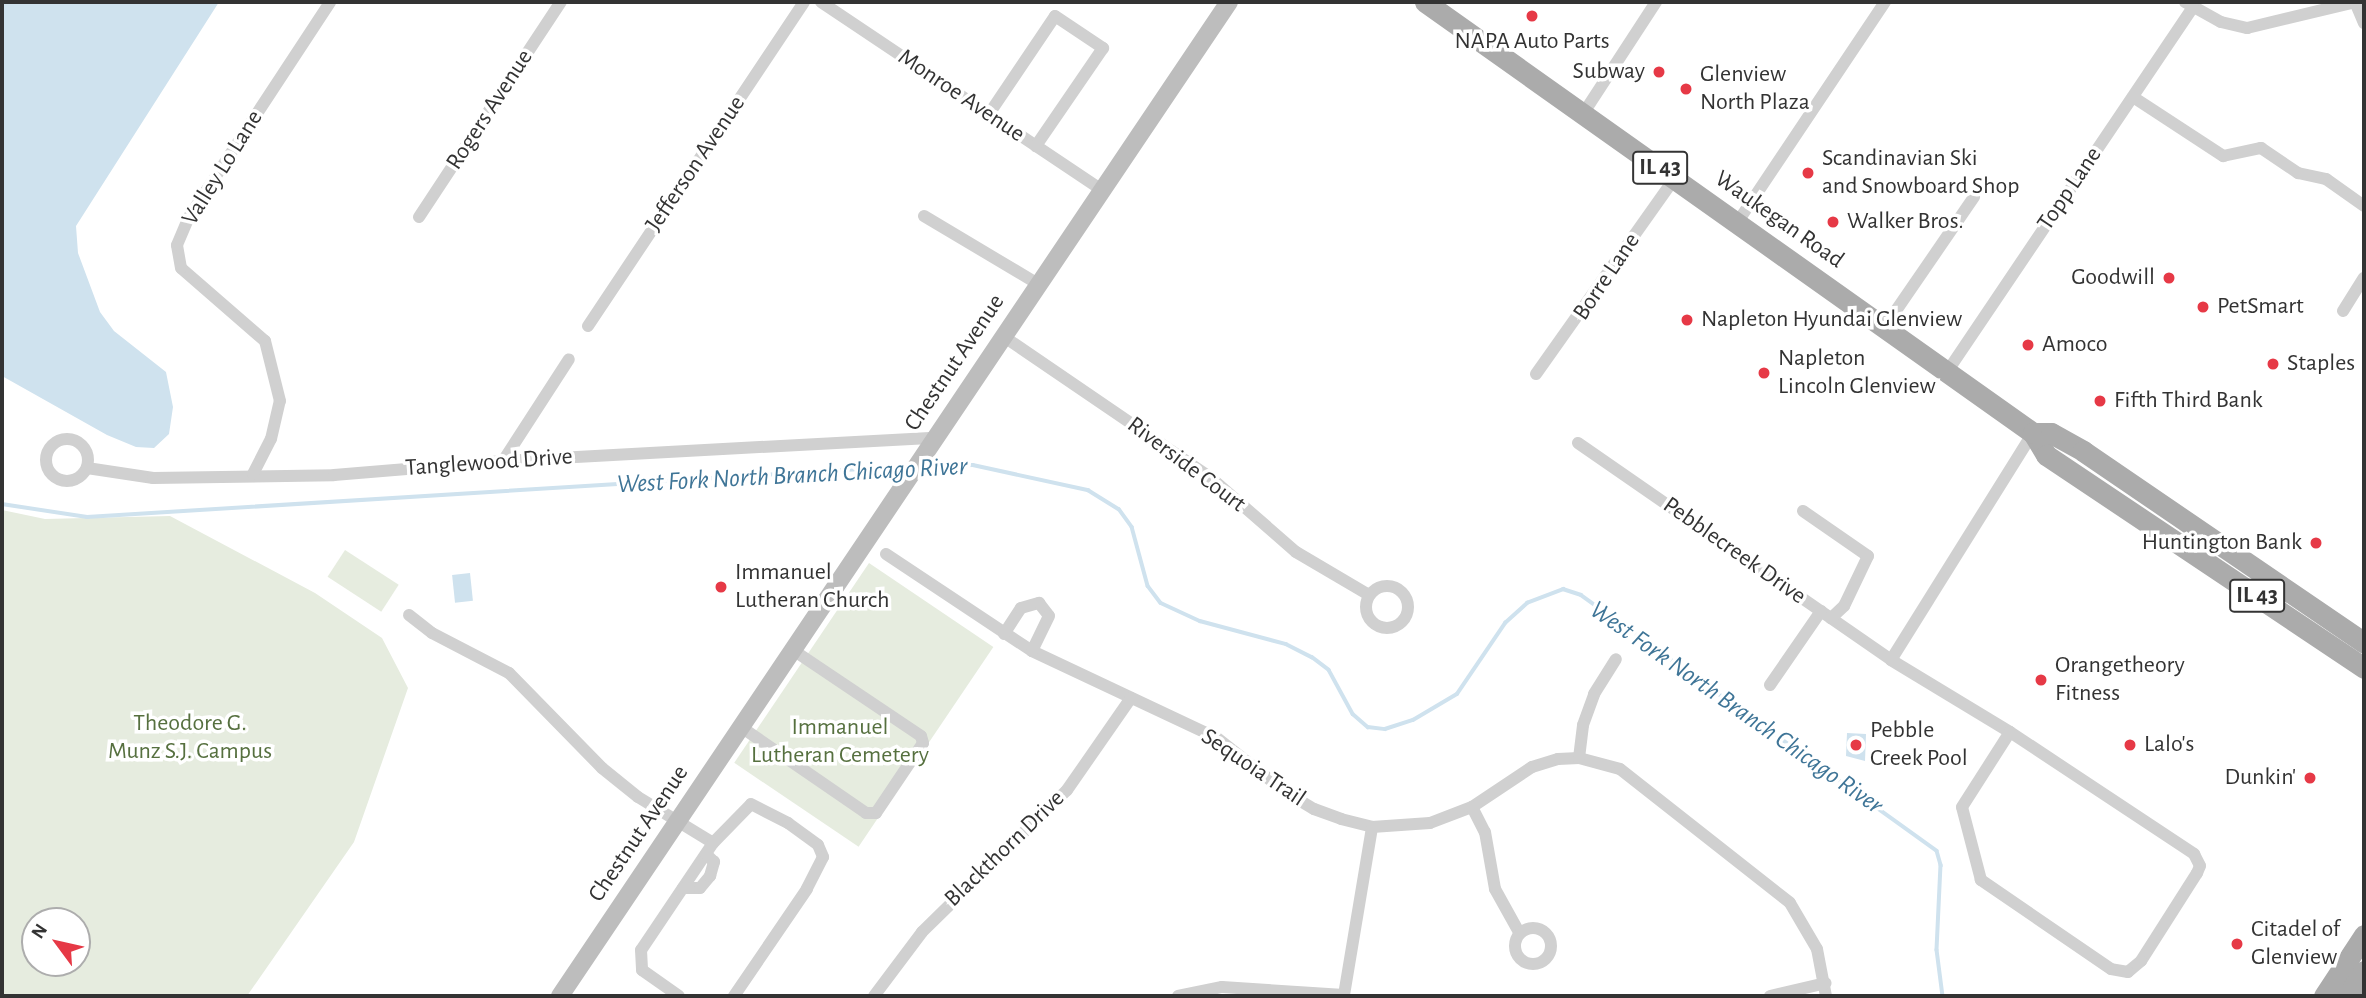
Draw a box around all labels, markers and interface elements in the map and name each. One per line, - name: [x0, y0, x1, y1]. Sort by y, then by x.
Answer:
- marker: NAPA Auto Parts: [1524, 8, 1540, 24]
- place label: NAPA Auto Parts: [1454, 28, 1610, 56]
- street label: Monroe Avenue: [892, 43, 1030, 149]
- street label: Rogers Avenue: [440, 44, 540, 176]
- place label: Subway: [1573, 58, 1645, 86]
- place label: Glenview North Plaza: [1700, 61, 1810, 117]
- marker: Subway: [1651, 64, 1667, 80]
- marker: Glenview North Plaza: [1678, 81, 1694, 97]
- street label: Jefferson Avenue: [640, 91, 752, 237]
- street label: Valley Lo Lane: [176, 105, 270, 231]
- street label: Topp Lane: [2032, 142, 2108, 236]
- place label: Scandinavian Ski and Snowboard Shop: [1822, 145, 2019, 201]
- road number: IL 43: [1632, 148, 1688, 188]
- street label: Waukegan Road: [1709, 165, 1849, 275]
- marker: Scandinavian Ski and Snowboard Shop: [1800, 165, 1816, 181]
- place label: Walker Bros.: [1847, 208, 1964, 236]
- marker: Walker Bros.: [1825, 214, 1841, 230]
- street label: Borre Lane: [1567, 228, 1647, 326]
- place label: Goodwill: [2071, 264, 2155, 292]
- marker: Goodwill: [2161, 270, 2177, 286]
- street label: Chestnut Avenue: [899, 289, 1011, 437]
- place label: PetSmart: [2217, 293, 2304, 321]
- marker: PetSmart: [2195, 299, 2211, 315]
- place label: Napleton Hyundai Glenview: [1701, 306, 1962, 334]
- marker: Napleton Hyundai Glenview: [1679, 312, 1695, 328]
- place label: Amoco: [2042, 331, 2108, 359]
- marker: Amoco: [2020, 337, 2036, 353]
- place label: Napleton Lincoln Glenview: [1778, 345, 1936, 401]
- place label: Staples: [2287, 350, 2355, 378]
- marker: Staples: [2265, 356, 2281, 372]
- marker: Napleton Lincoln Glenview: [1756, 365, 1772, 381]
- place label: Fifth Third Bank: [2114, 387, 2263, 415]
- marker: Fifth Third Bank: [2092, 393, 2108, 409]
- street label: Riverside Court: [1121, 411, 1251, 519]
- street label: Tanglewood Drive: [404, 443, 574, 483]
- water label: West Fork North Branch Chicago River: [616, 451, 968, 501]
- street label: Pebblecreek Drive: [1657, 491, 1811, 611]
- place label: Huntington Bank: [2142, 529, 2302, 557]
- marker: Huntington Bank: [2308, 535, 2324, 551]
- place label: Immanuel Lutheran Church: [735, 559, 890, 615]
- road number: IL 43: [2229, 576, 2285, 616]
- marker: Immanuel Lutheran Church: [713, 579, 729, 595]
- water label: West Fork North Branch Chicago River: [1583, 595, 1889, 821]
- place label: Orangetheory Fitness: [2055, 652, 2185, 708]
- marker: Orangetheory Fitness: [2033, 672, 2049, 688]
- park label: Theodore G. Munz S.J. Campus: [108, 710, 272, 766]
- park label: Immanuel Lutheran Cemetery: [751, 714, 929, 770]
- place label: Pebble Creek Pool: [1870, 717, 1968, 773]
- street label: Sequoia Trail: [1195, 723, 1311, 813]
- place label: Lalo's: [2144, 731, 2194, 759]
- marker: Pebble Creek Pool: [1848, 737, 1864, 753]
- marker: Lalo's: [2122, 737, 2138, 753]
- street label: Chestnut Avenue: [583, 760, 695, 908]
- place label: Dunkin': [2225, 764, 2296, 792]
- marker: Dunkin': [2302, 770, 2318, 786]
- street label: Blackthorn Drive: [939, 785, 1071, 913]
- north arrow: [21, 907, 91, 977]
- place label: Citadel of Glenview: [2251, 916, 2340, 972]
- text: N: [28, 921, 51, 942]
- marker: Citadel of Glenview: [2229, 936, 2245, 952]

